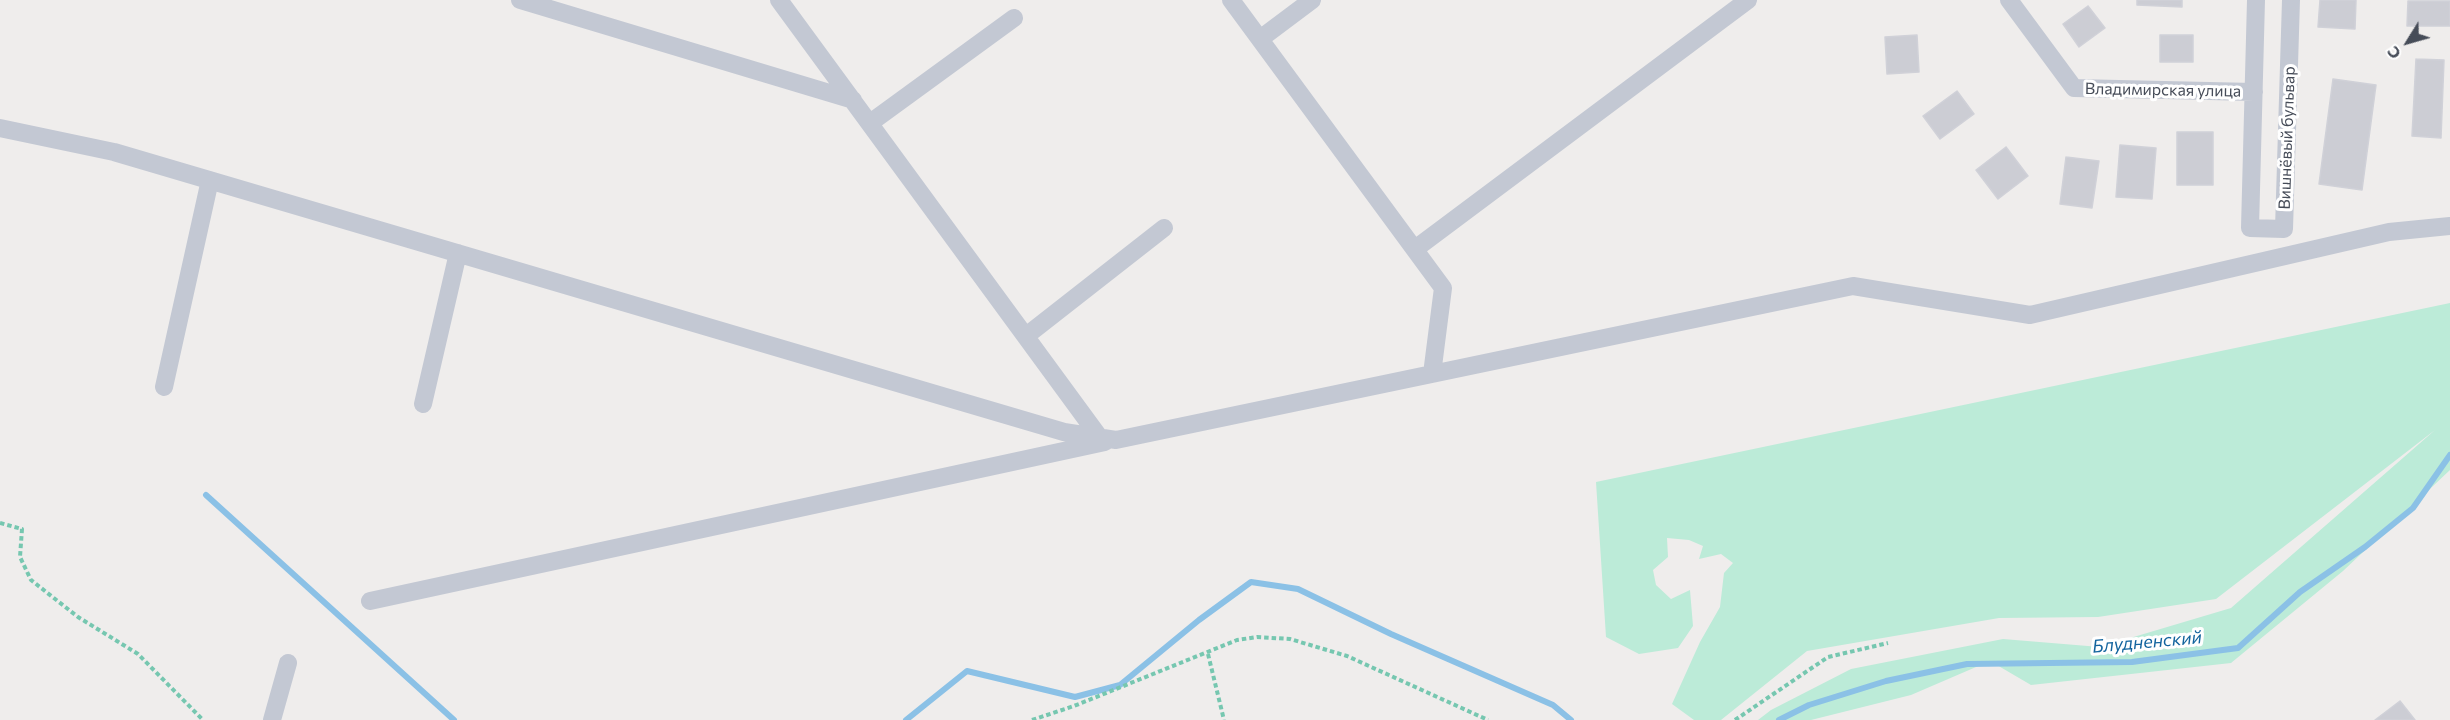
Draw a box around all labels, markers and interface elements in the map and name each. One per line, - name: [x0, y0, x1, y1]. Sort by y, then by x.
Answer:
- north arrow: [2378, 12, 2438, 72]
- text: С: [2382, 43, 2404, 63]
- street label: Вишнёвый бульвар: [2275, 66, 2299, 210]
- street label: Владимирская улица: [2085, 79, 2241, 101]
- water label: Блудненский: [2091, 626, 2203, 658]

